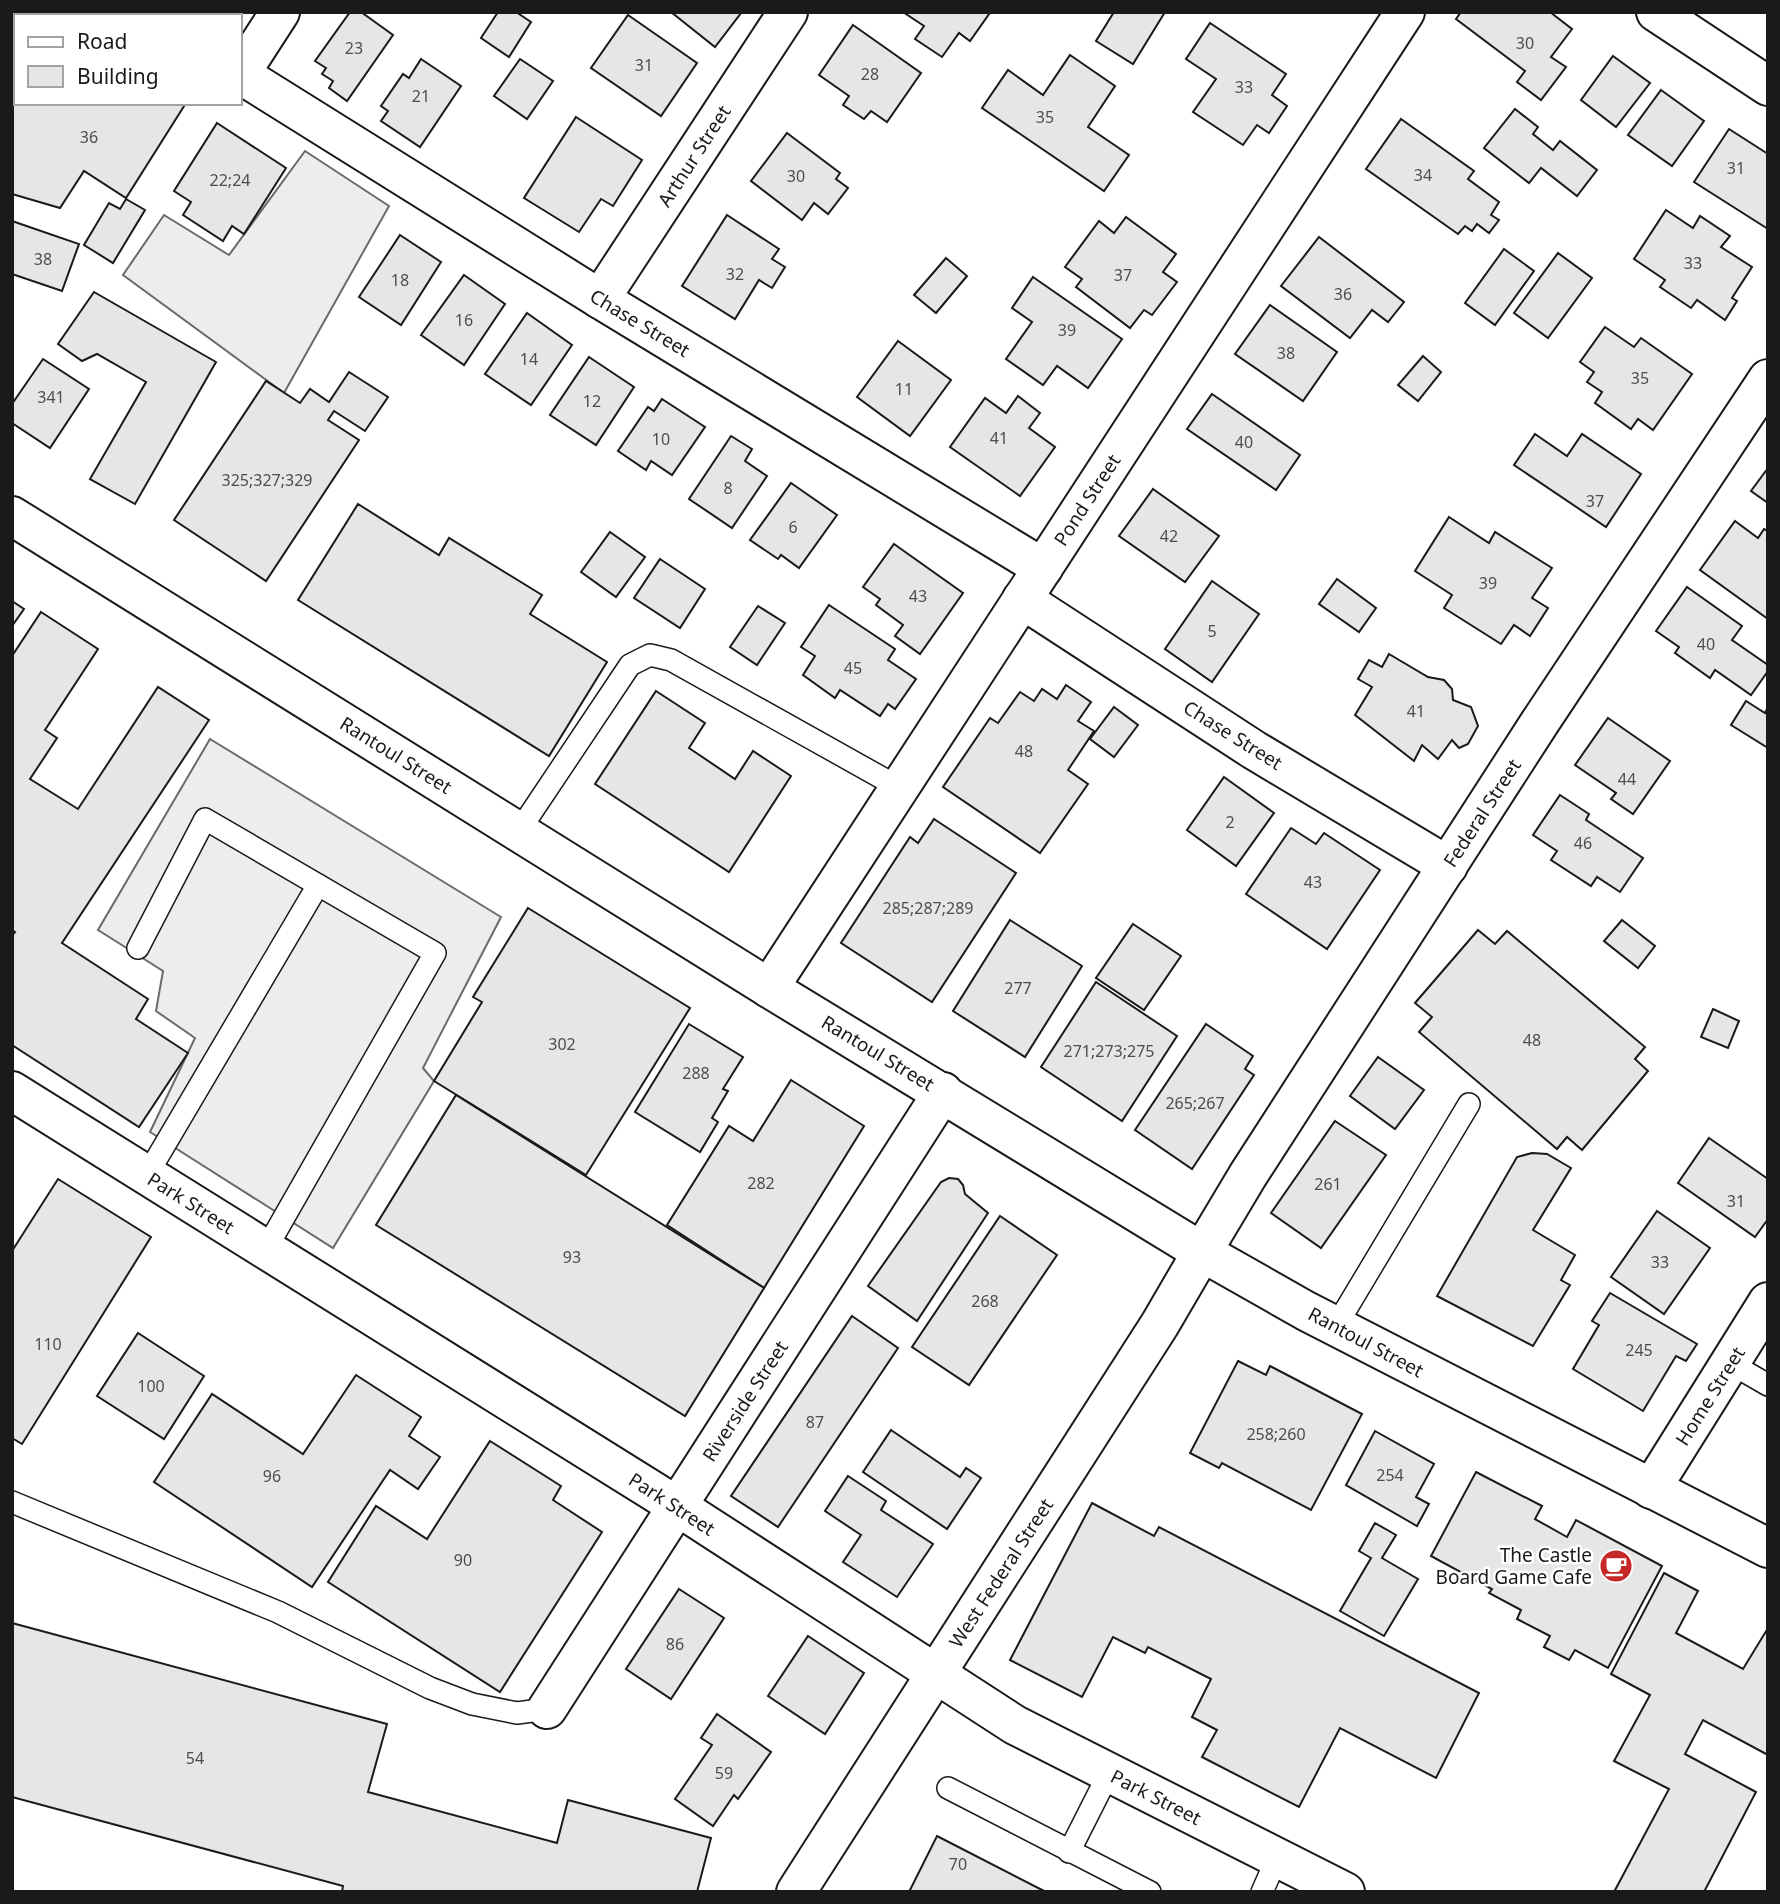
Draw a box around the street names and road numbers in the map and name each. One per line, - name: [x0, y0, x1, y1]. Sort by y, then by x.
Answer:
- street label: Arthur Street: [651, 100, 737, 212]
- street label: Chase Street: [585, 283, 695, 363]
- street label: Pond Street: [1048, 449, 1126, 551]
- street label: Chase Street: [1179, 694, 1288, 776]
- street label: Rantoul Street: [335, 710, 457, 800]
- street label: Federal Street: [1437, 754, 1527, 872]
- street label: Rantoul Street: [817, 1009, 939, 1097]
- street label: Park Street: [142, 1166, 240, 1240]
- street label: Rantoul Street: [1304, 1301, 1428, 1383]
- street label: Riverside Street: [696, 1335, 794, 1467]
- street label: Home Street: [1669, 1341, 1751, 1450]
- street label: Park Street: [624, 1466, 720, 1542]
- street label: West Federal Street: [943, 1493, 1059, 1653]
- street label: Park Street: [1106, 1763, 1206, 1831]

